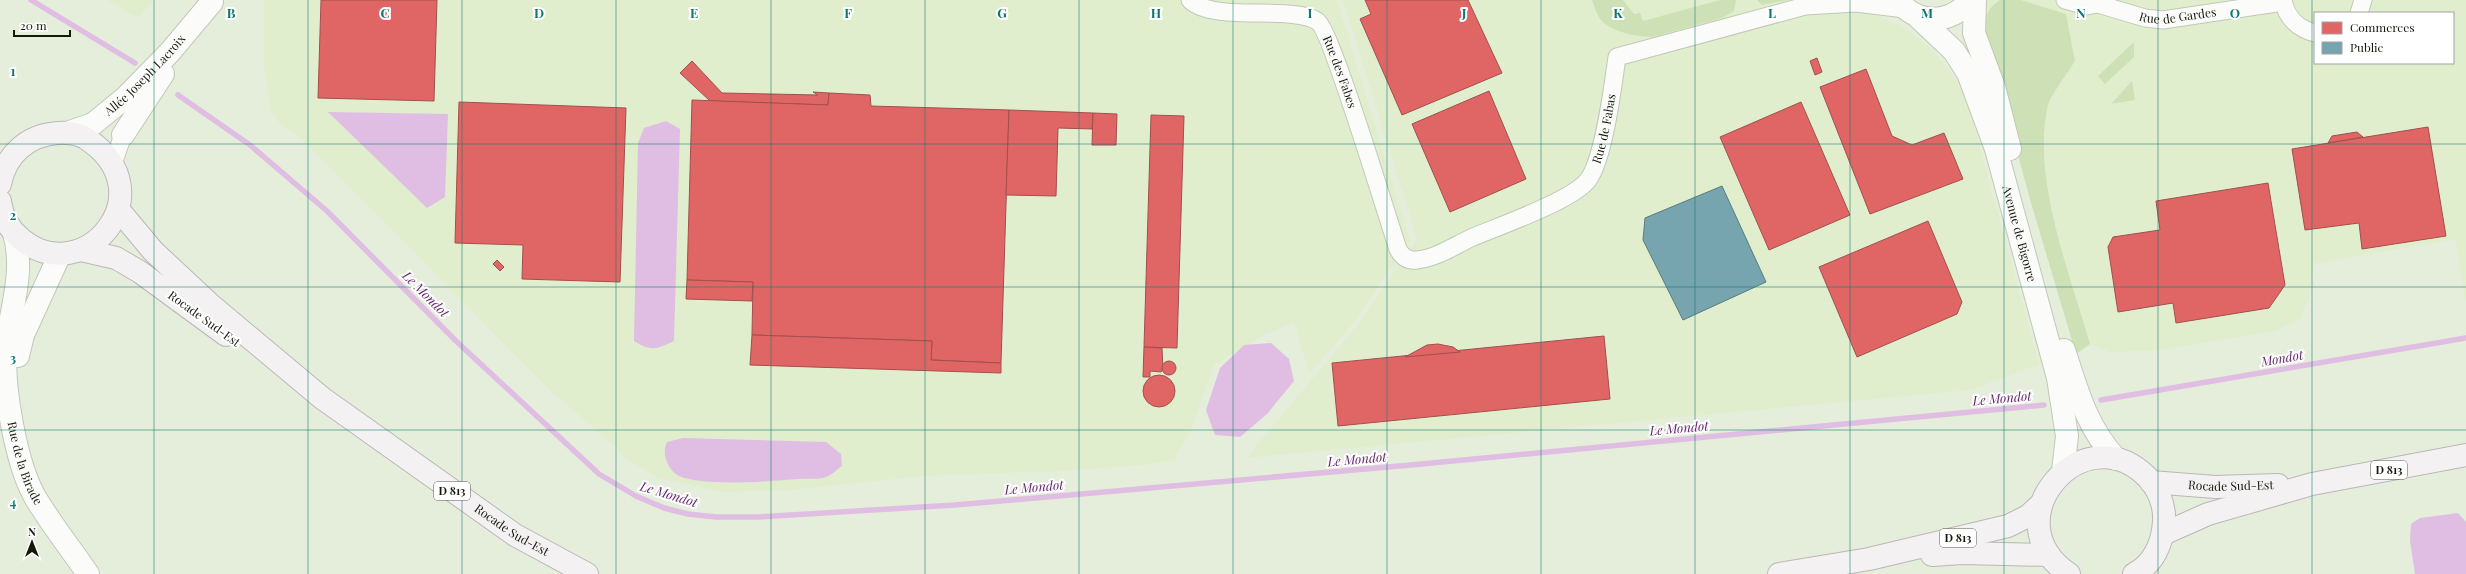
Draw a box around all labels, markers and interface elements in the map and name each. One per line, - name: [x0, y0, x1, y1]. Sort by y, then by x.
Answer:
- street label: Rue de Gardes: [2137, 3, 2217, 27]
- text: B: [227, 4, 236, 21]
- text: C: [380, 4, 390, 21]
- text: D: [534, 4, 544, 21]
- text: E: [690, 4, 698, 21]
- text: F: [844, 4, 852, 21]
- text: G: [997, 4, 1007, 21]
- text: H: [1151, 4, 1161, 21]
- text: I: [1308, 4, 1313, 21]
- text: J: [1461, 4, 1467, 21]
- text: K: [1613, 4, 1623, 21]
- text: L: [1768, 4, 1776, 21]
- text: M: [1921, 4, 1933, 21]
- text: N: [2076, 4, 2086, 21]
- text: O: [2230, 4, 2240, 21]
- scale bar: [14, 12, 70, 38]
- legend: [2314, 12, 2454, 64]
- text: 20 m: [20, 17, 47, 33]
- text: Commerces: [2350, 19, 2415, 35]
- street label: Allée Joseph Lacroix: [100, 30, 189, 119]
- street label: Rue des Fabes: [1320, 33, 1361, 110]
- text: Public: [2350, 39, 2384, 55]
- text: 1: [11, 62, 16, 79]
- street label: Rue de Fabas: [1588, 93, 1619, 165]
- street label: Avenue de Bigorre: [1999, 183, 2041, 283]
- text: 2: [10, 206, 17, 223]
- water label: Le Mondot: [399, 266, 454, 321]
- street label: Rocade Sud-Est: [165, 287, 244, 350]
- water label: Mondot: [2258, 345, 2305, 370]
- text: 3: [10, 349, 16, 366]
- water label: Le Mondot: [1971, 386, 2033, 409]
- water label: Le Mondot: [1648, 416, 1710, 439]
- street label: Rue de la Birade: [5, 420, 47, 507]
- water label: Le Mondot: [1326, 447, 1388, 470]
- road number: D 813: [2371, 461, 2407, 479]
- water label: Le Mondot: [1003, 475, 1065, 498]
- water label: Le Mondot: [637, 476, 700, 510]
- street label: Rocade Sud-Est: [2188, 476, 2274, 494]
- road number: D 813: [434, 482, 470, 500]
- text: 4: [10, 493, 17, 510]
- street label: Rocade Sud-Est: [472, 500, 553, 559]
- north arrow: [12, 522, 52, 562]
- text: N: [28, 524, 36, 539]
- road number: D 813: [1940, 529, 1976, 547]

